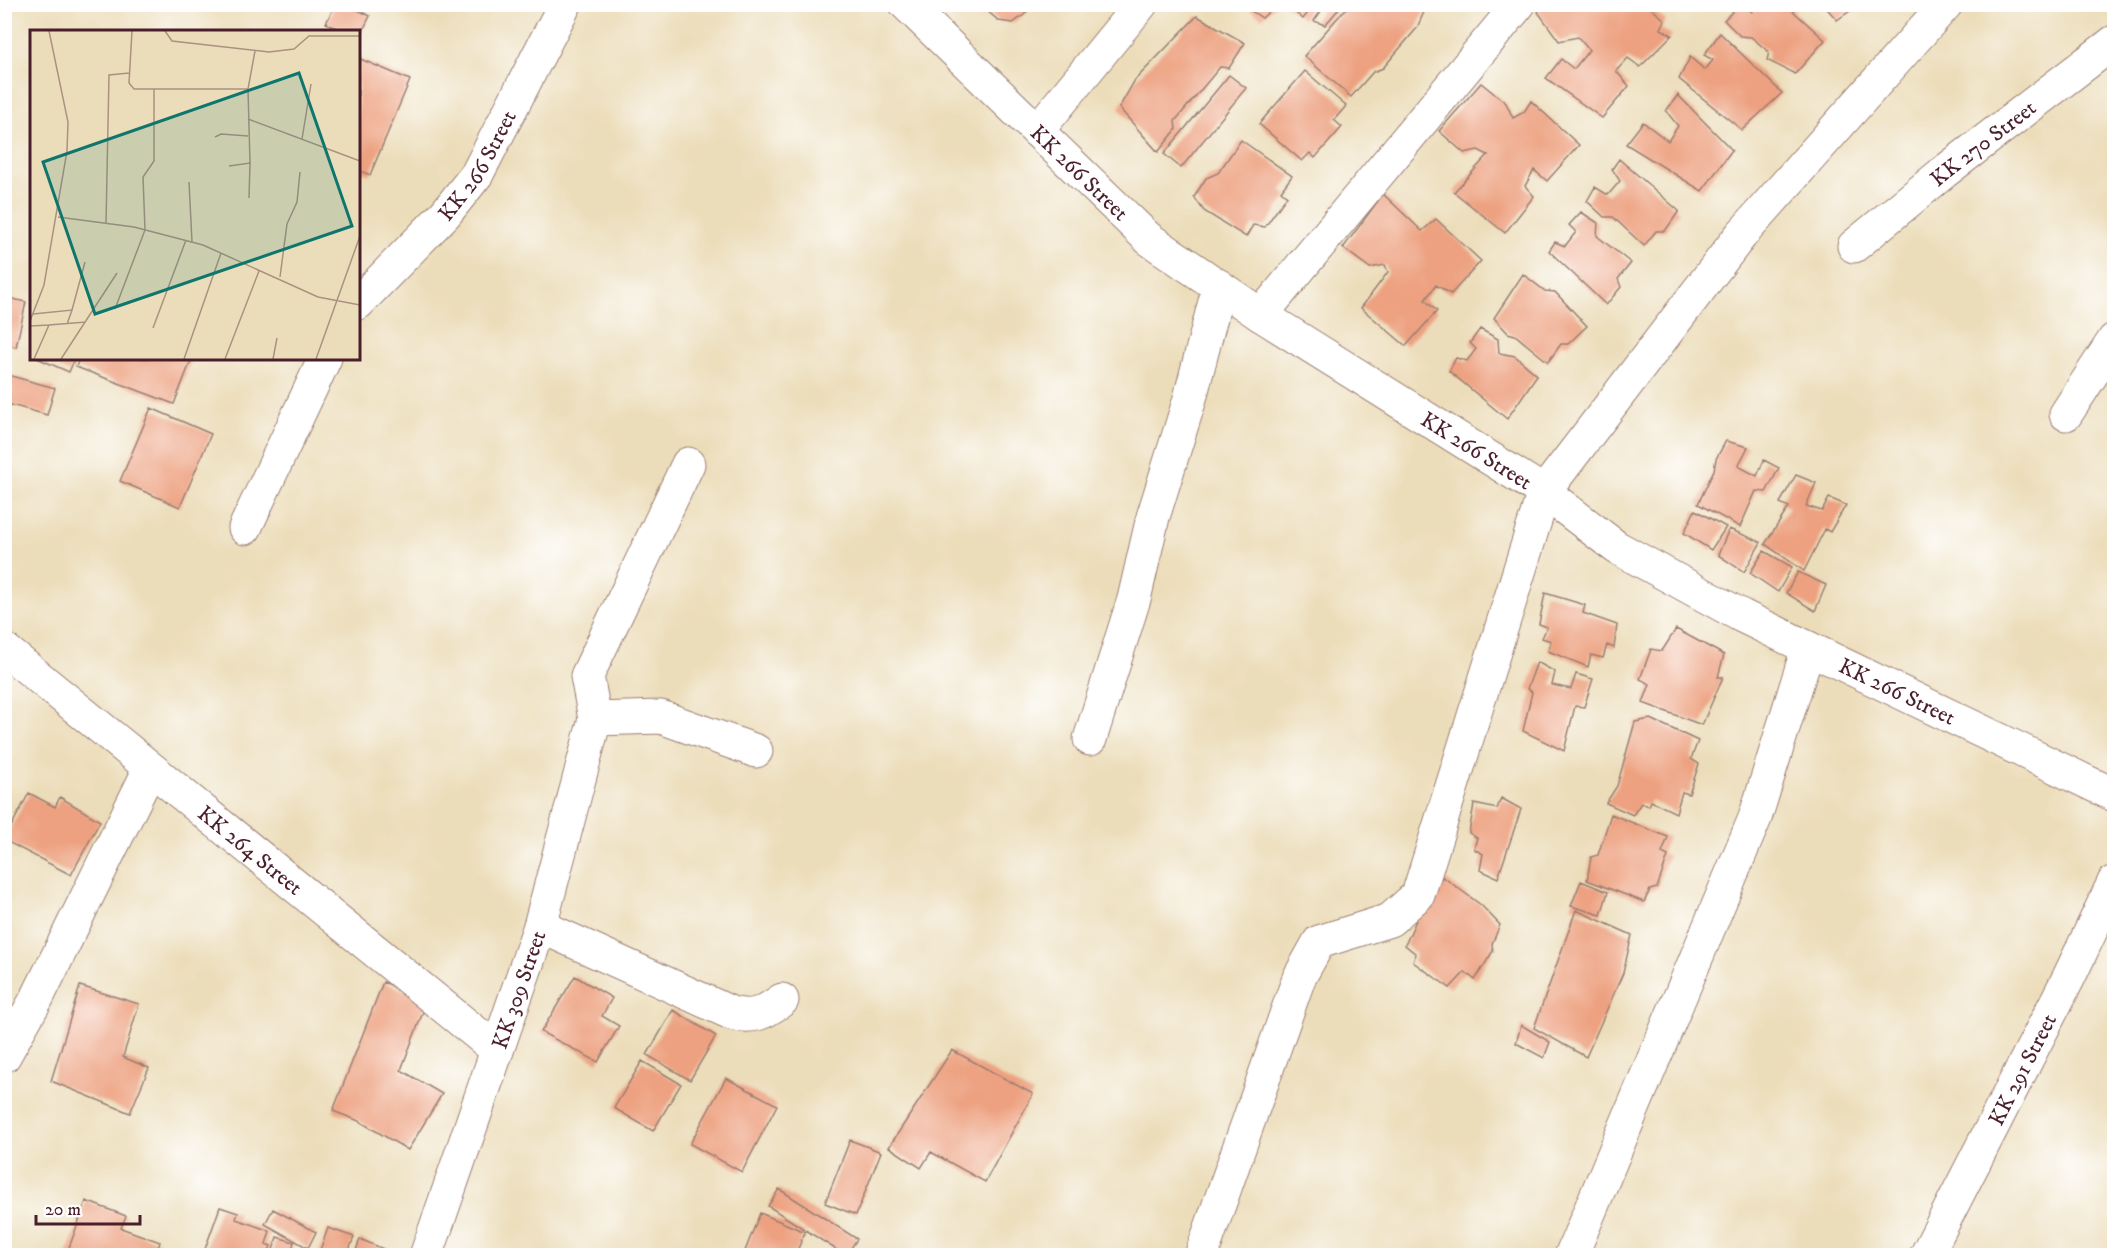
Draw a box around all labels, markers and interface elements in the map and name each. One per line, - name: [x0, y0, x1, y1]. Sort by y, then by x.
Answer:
- inset map: [30, 30, 360, 360]
- street label: KK 270 Street: [1925, 95, 2042, 193]
- street label: KK 266 Street: [433, 106, 523, 227]
- street label: KK 266 Street: [1024, 120, 1134, 227]
- street label: KK 266 Street: [1415, 406, 1537, 496]
- street label: KK 266 Street: [1834, 653, 1960, 732]
- street label: KK 264 Street: [192, 800, 308, 901]
- street label: KK 309 Street: [487, 927, 552, 1053]
- street label: KK 291 Street: [1983, 1009, 2063, 1130]
- scale bar: [36, 1188, 140, 1226]
- text: 20 m: [45, 1199, 81, 1221]

